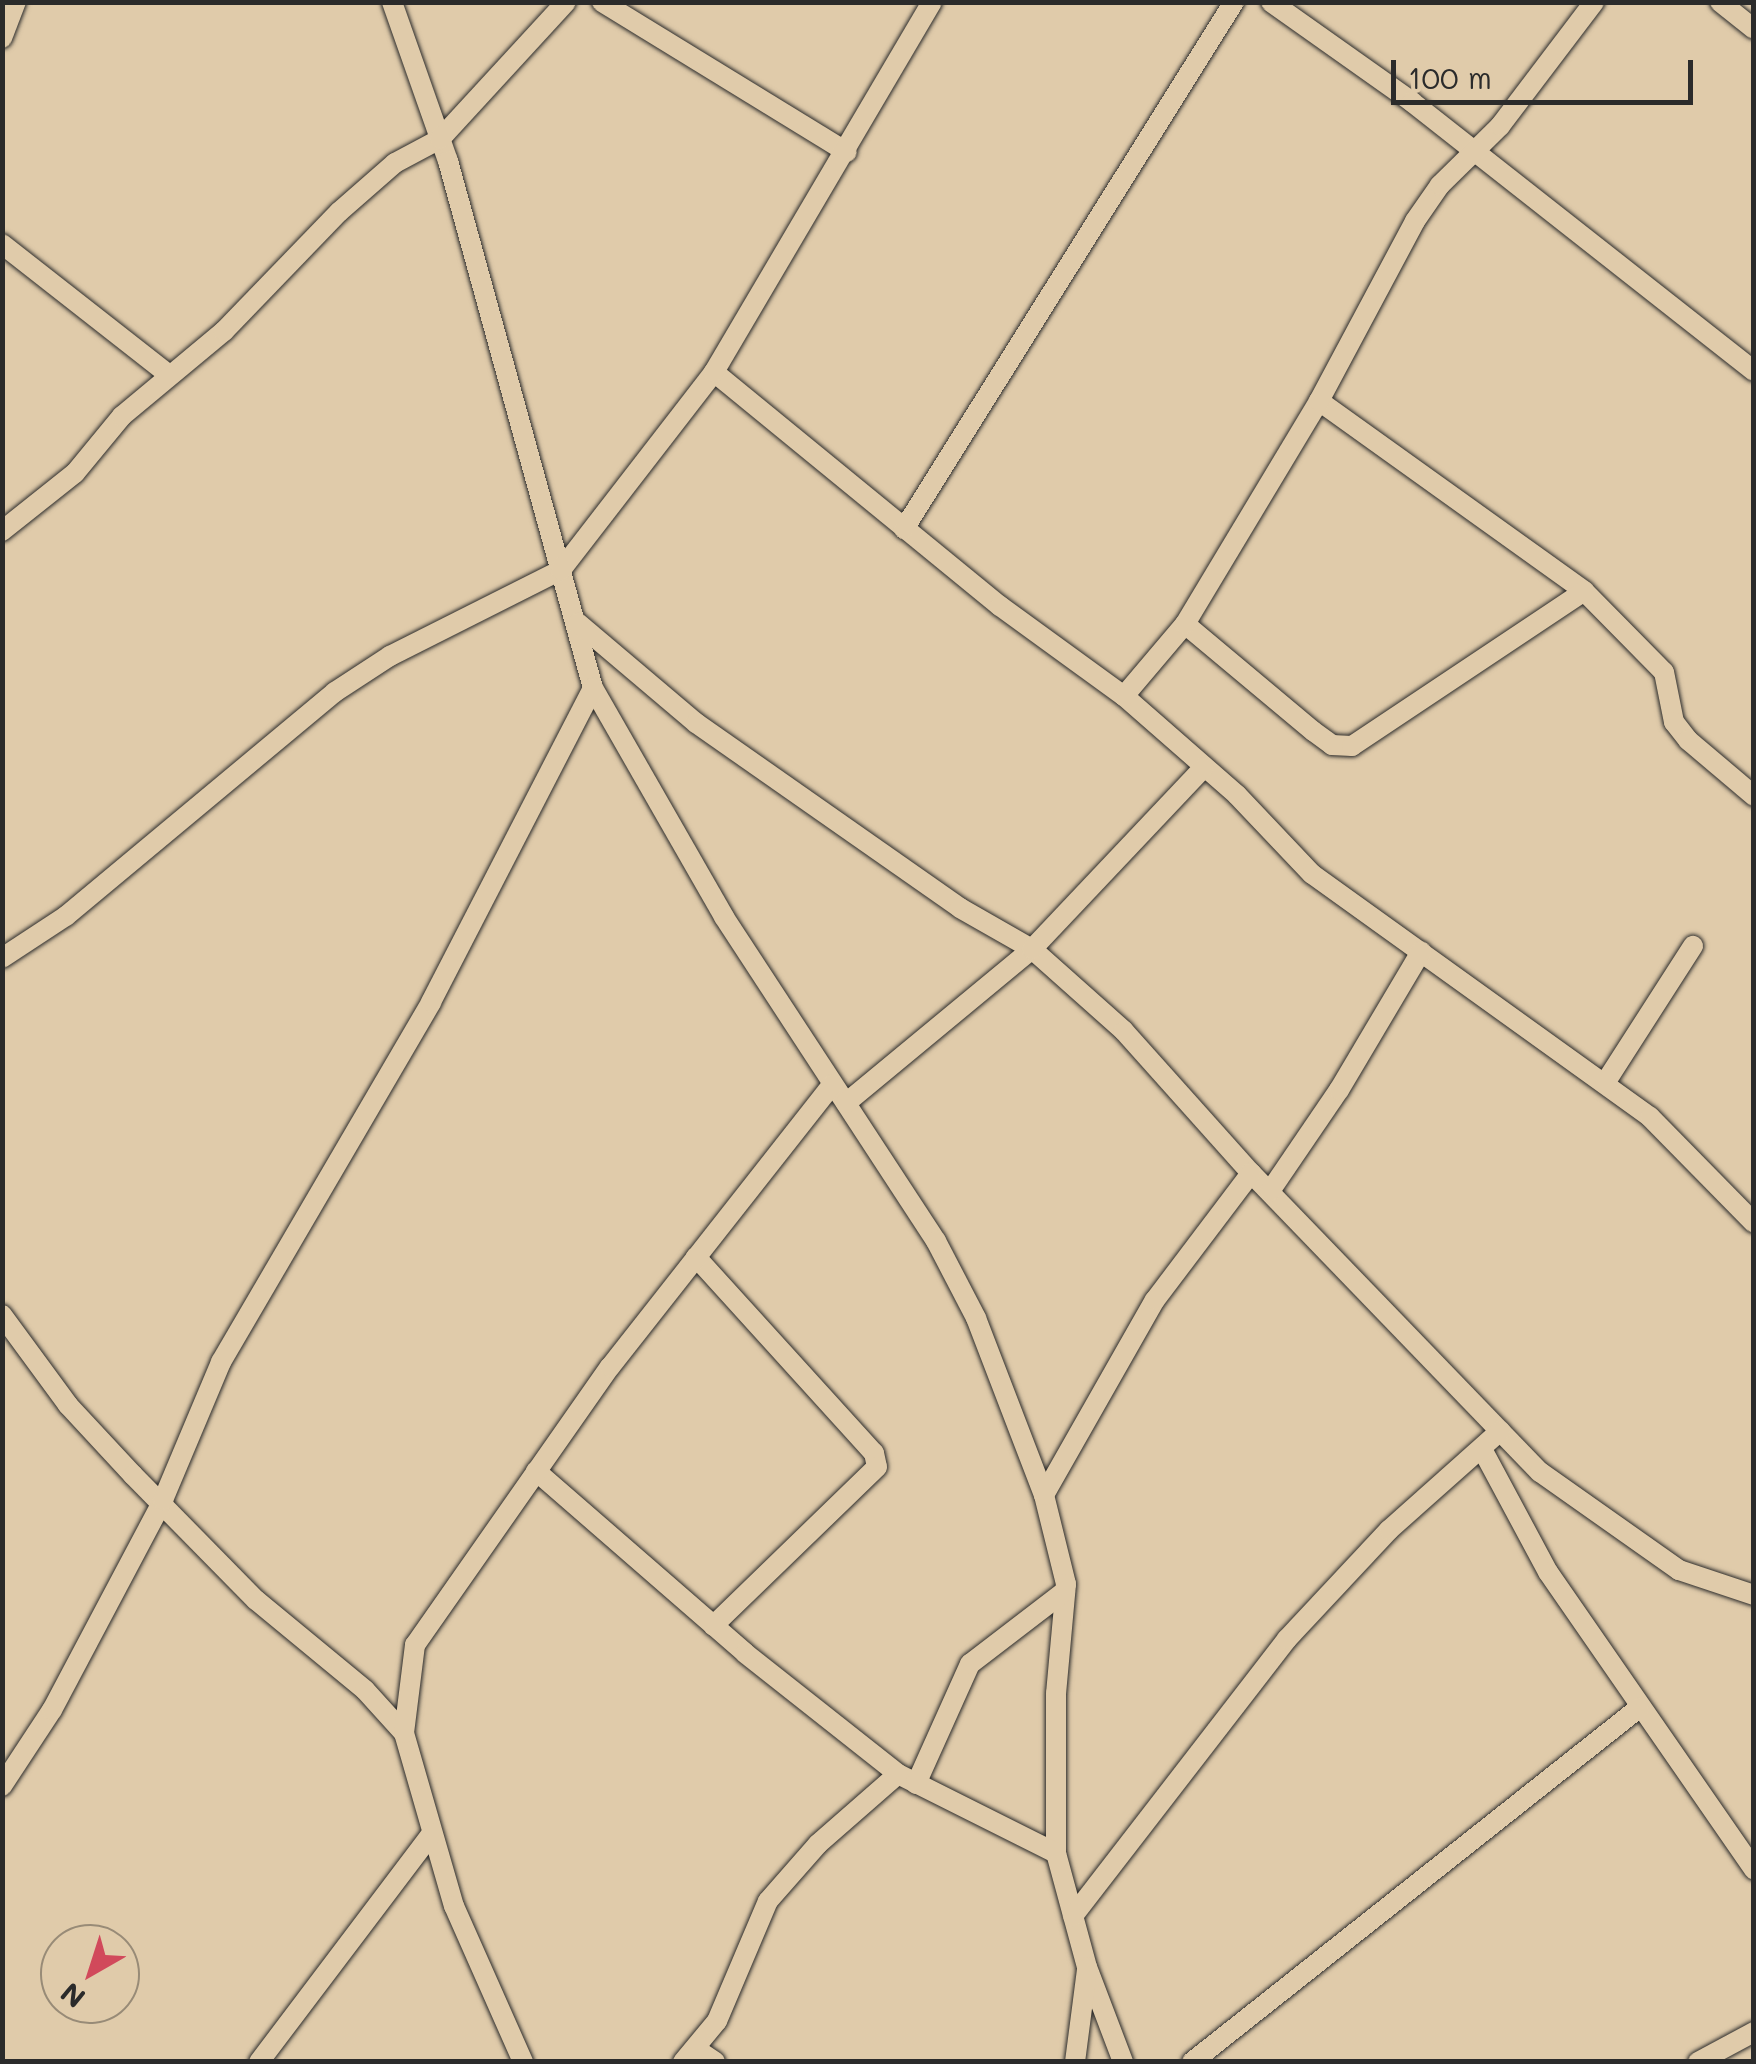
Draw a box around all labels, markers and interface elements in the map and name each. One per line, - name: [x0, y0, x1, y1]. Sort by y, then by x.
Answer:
- scale bar: [1396, 40, 1698, 102]
- text: 100 m: [1408, 57, 1492, 97]
- north arrow: [40, 1924, 140, 2024]
- text: N: [53, 1975, 92, 2016]

